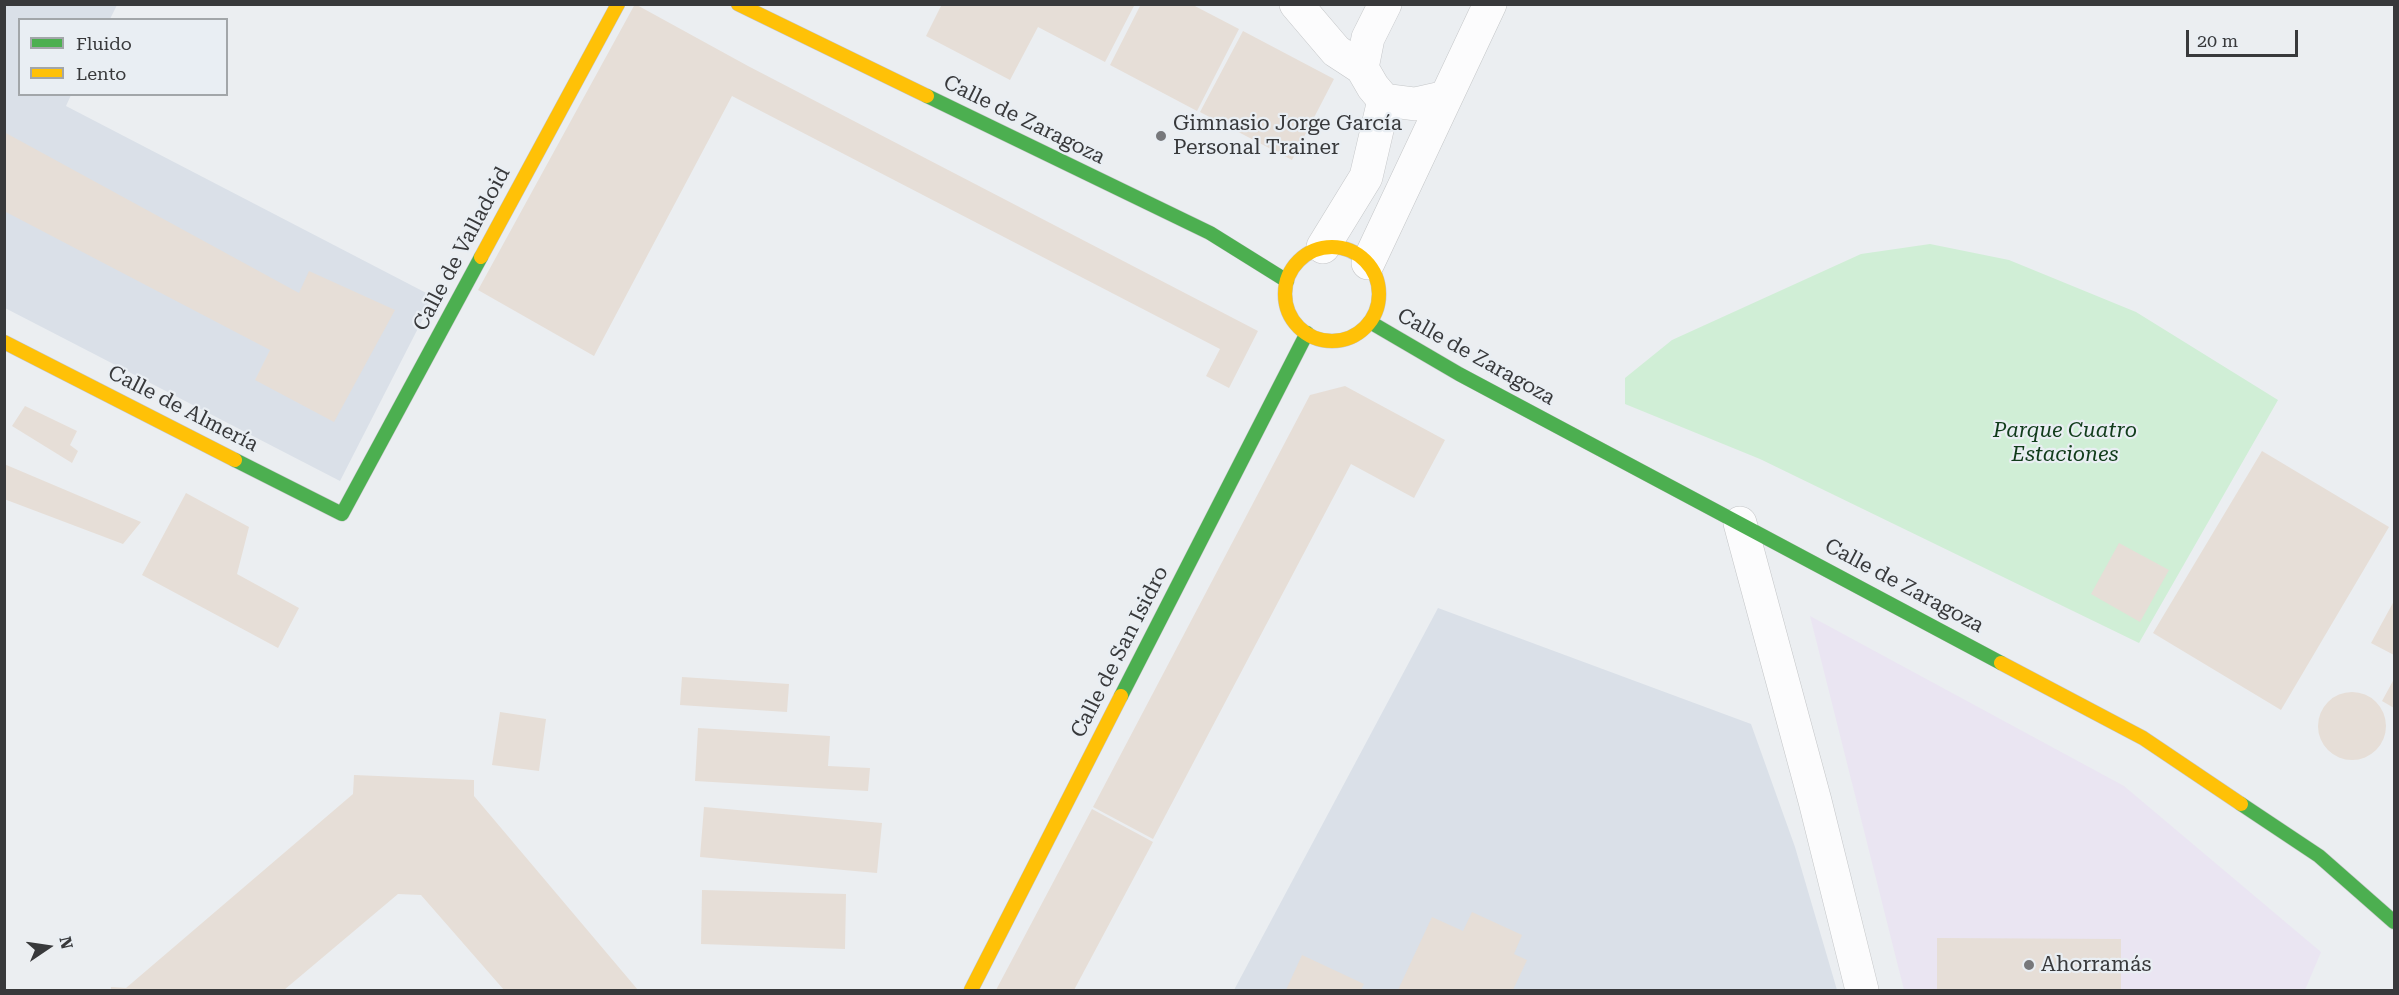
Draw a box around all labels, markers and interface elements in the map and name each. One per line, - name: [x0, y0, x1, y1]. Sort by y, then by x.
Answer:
- legend: [18, 18, 228, 96]
- scale bar: [2189, 18, 2302, 56]
- text: 20 m: [2197, 30, 2238, 51]
- text: Fluido: [76, 33, 132, 54]
- text: Lento: [76, 63, 126, 84]
- street label: Calle de Zaragoza: [939, 70, 1109, 170]
- place label: Gimnasio Jorge García Personal Trainer: [1173, 111, 1402, 161]
- marker: Gimnasio Jorge García Personal Trainer: [1154, 129, 1168, 143]
- street label: Calle de Valladoid: [408, 163, 516, 335]
- street label: Calle de Zaragoza: [1393, 303, 1559, 411]
- street label: Calle de Almería: [104, 360, 262, 458]
- park label: Parque Cuatro Estaciones: [1993, 418, 2137, 468]
- street label: Calle de Zaragoza: [1820, 533, 1988, 639]
- street label: Calle de San Isidro: [1066, 562, 1174, 742]
- north arrow: [18, 917, 78, 977]
- text: N: [55, 935, 77, 951]
- place label: Ahorramás: [2041, 952, 2151, 978]
- marker: Ahorramás: [2022, 958, 2036, 972]

